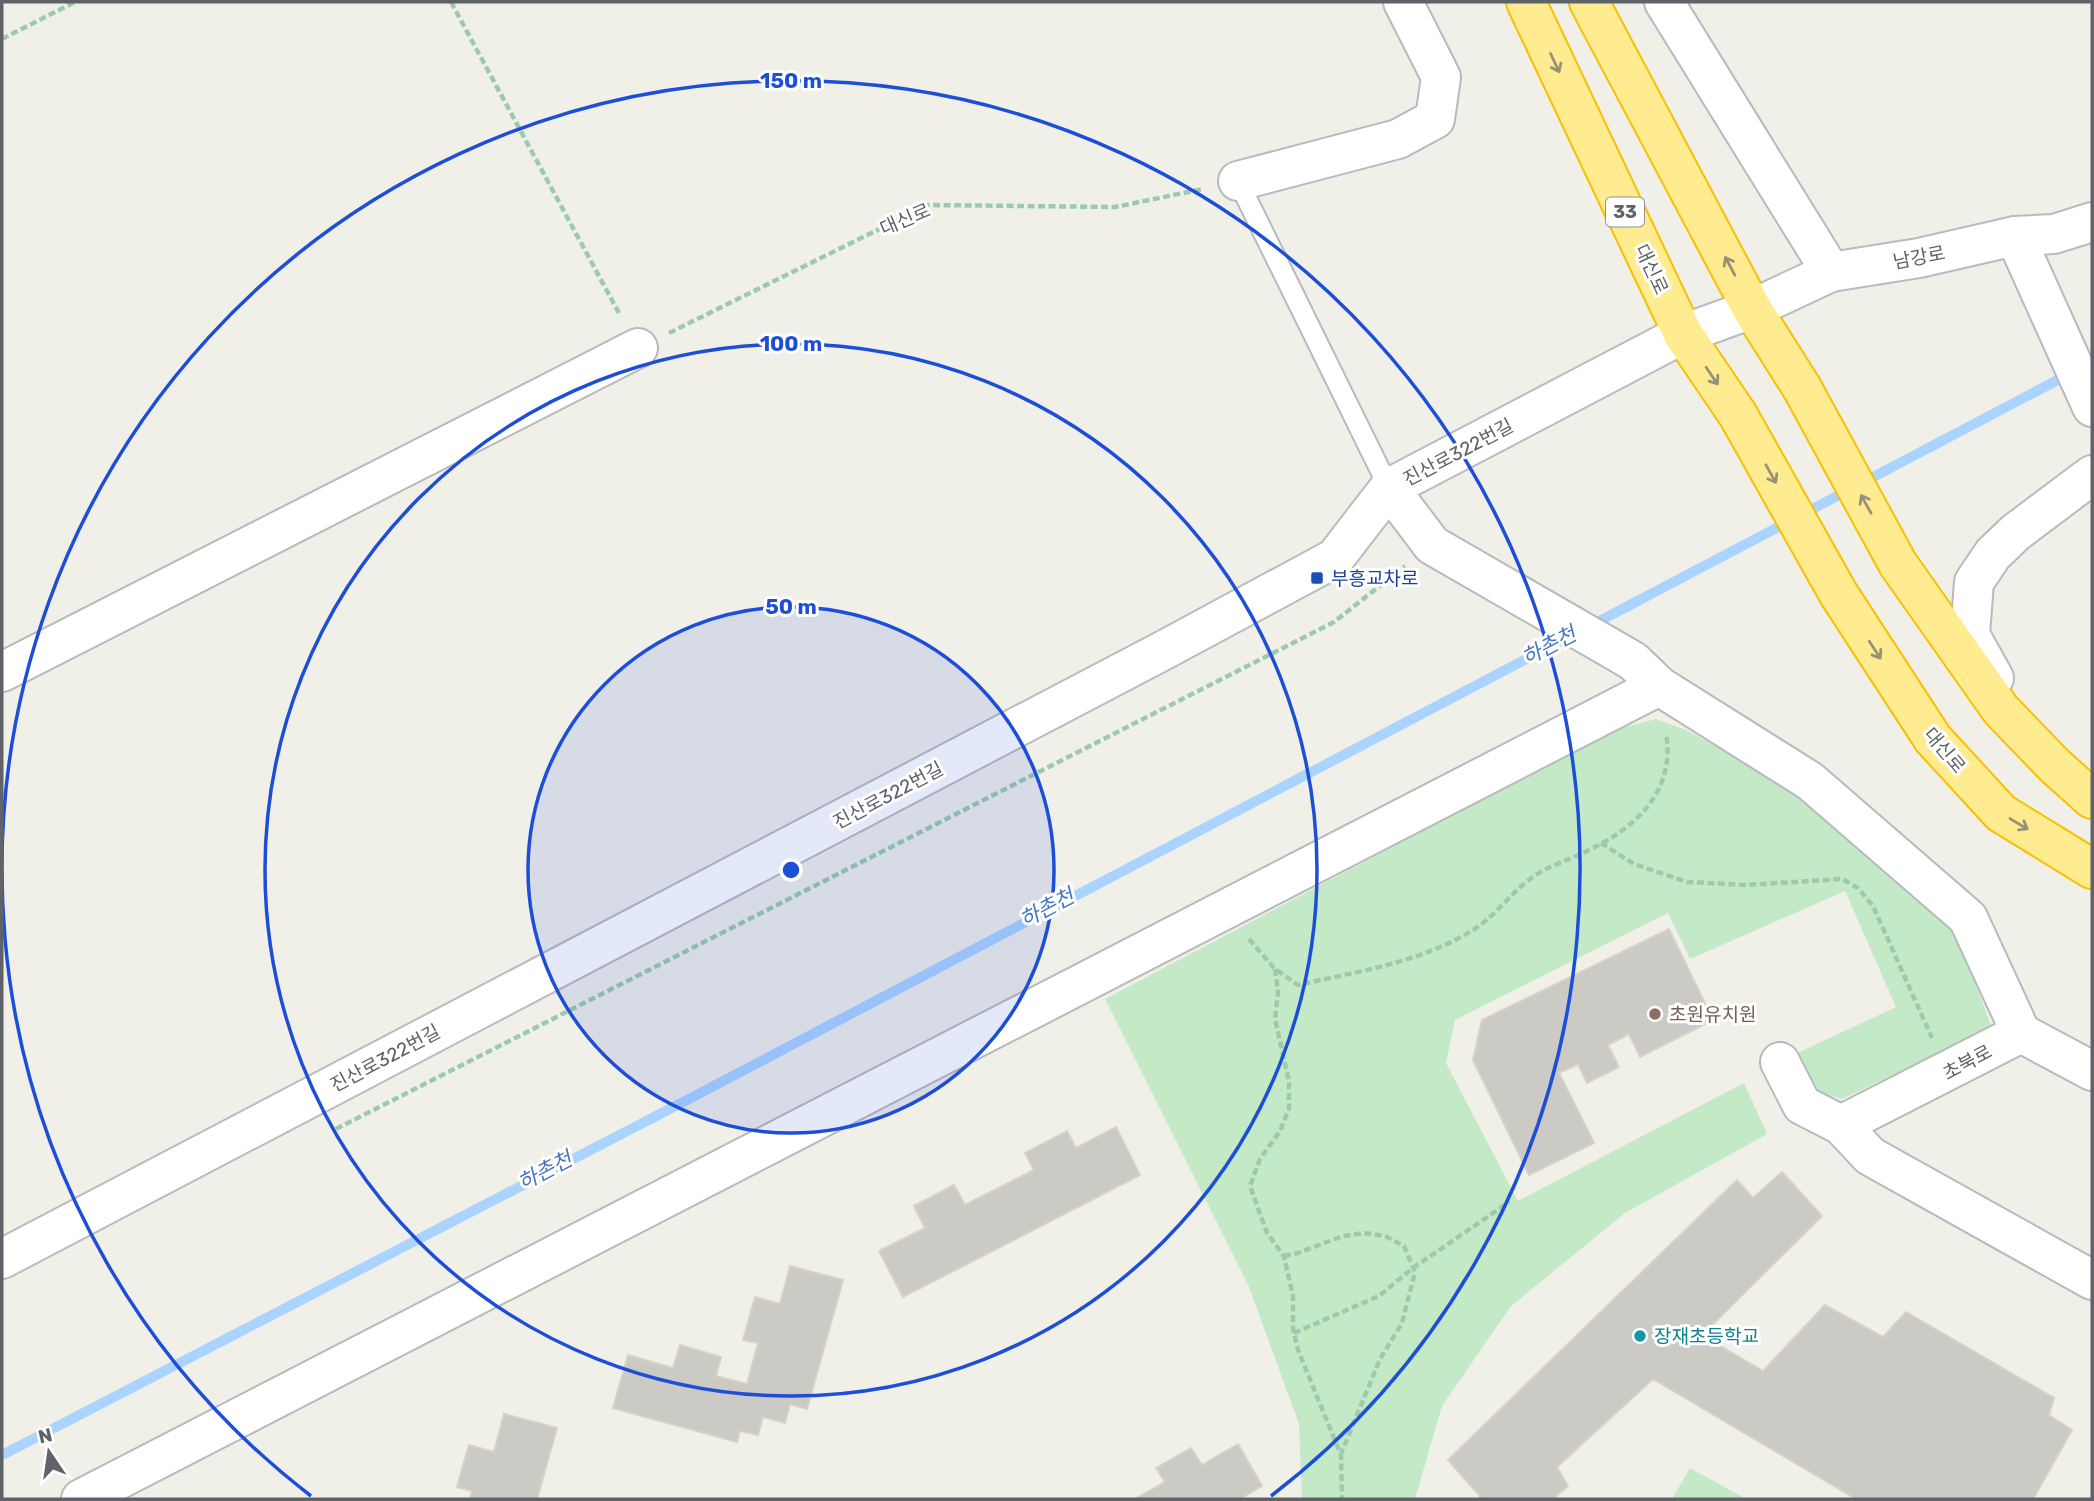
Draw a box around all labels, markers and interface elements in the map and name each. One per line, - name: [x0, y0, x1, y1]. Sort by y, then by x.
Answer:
- one-way arrow: [1549, 52, 1562, 74]
- text: 150 m: [760, 68, 822, 93]
- road number: 33: [1606, 197, 1644, 226]
- street label: 대신로: [877, 199, 934, 240]
- street label: 대신로: [1630, 241, 1673, 298]
- street label: 남강로: [1891, 241, 1947, 274]
- one-way arrow: [1722, 257, 1736, 277]
- text: 100 m: [760, 331, 822, 356]
- one-way arrow: [1704, 366, 1719, 385]
- street label: 진산로322번길: [1399, 414, 1517, 491]
- one-way arrow: [1764, 464, 1778, 484]
- one-way arrow: [1859, 494, 1872, 515]
- place label: 부흥교차로: [1331, 567, 1418, 590]
- marker: 부흥교차로: [1309, 570, 1325, 586]
- text: 50 m: [765, 594, 817, 619]
- water label: 하촌천: [1517, 620, 1583, 670]
- one-way arrow: [1868, 640, 1883, 659]
- street label: 대신로: [1919, 723, 1970, 778]
- street label: 진산로322번길: [829, 757, 947, 834]
- one-way arrow: [2008, 817, 2028, 831]
- centre of rings: [779, 858, 803, 882]
- water label: 하촌천: [1015, 882, 1081, 932]
- place label: 초원유치원: [1669, 1003, 1756, 1026]
- marker: 초원유치원: [1647, 1006, 1663, 1022]
- street label: 진산로322번길: [326, 1020, 444, 1097]
- street label: 초북로: [1939, 1040, 1996, 1085]
- water label: 하촌천: [513, 1145, 579, 1195]
- place label: 장재초등학교: [1654, 1325, 1759, 1348]
- marker: 장재초등학교: [1632, 1328, 1648, 1344]
- north arrow: [14, 1417, 84, 1487]
- text: N: [36, 1423, 55, 1449]

